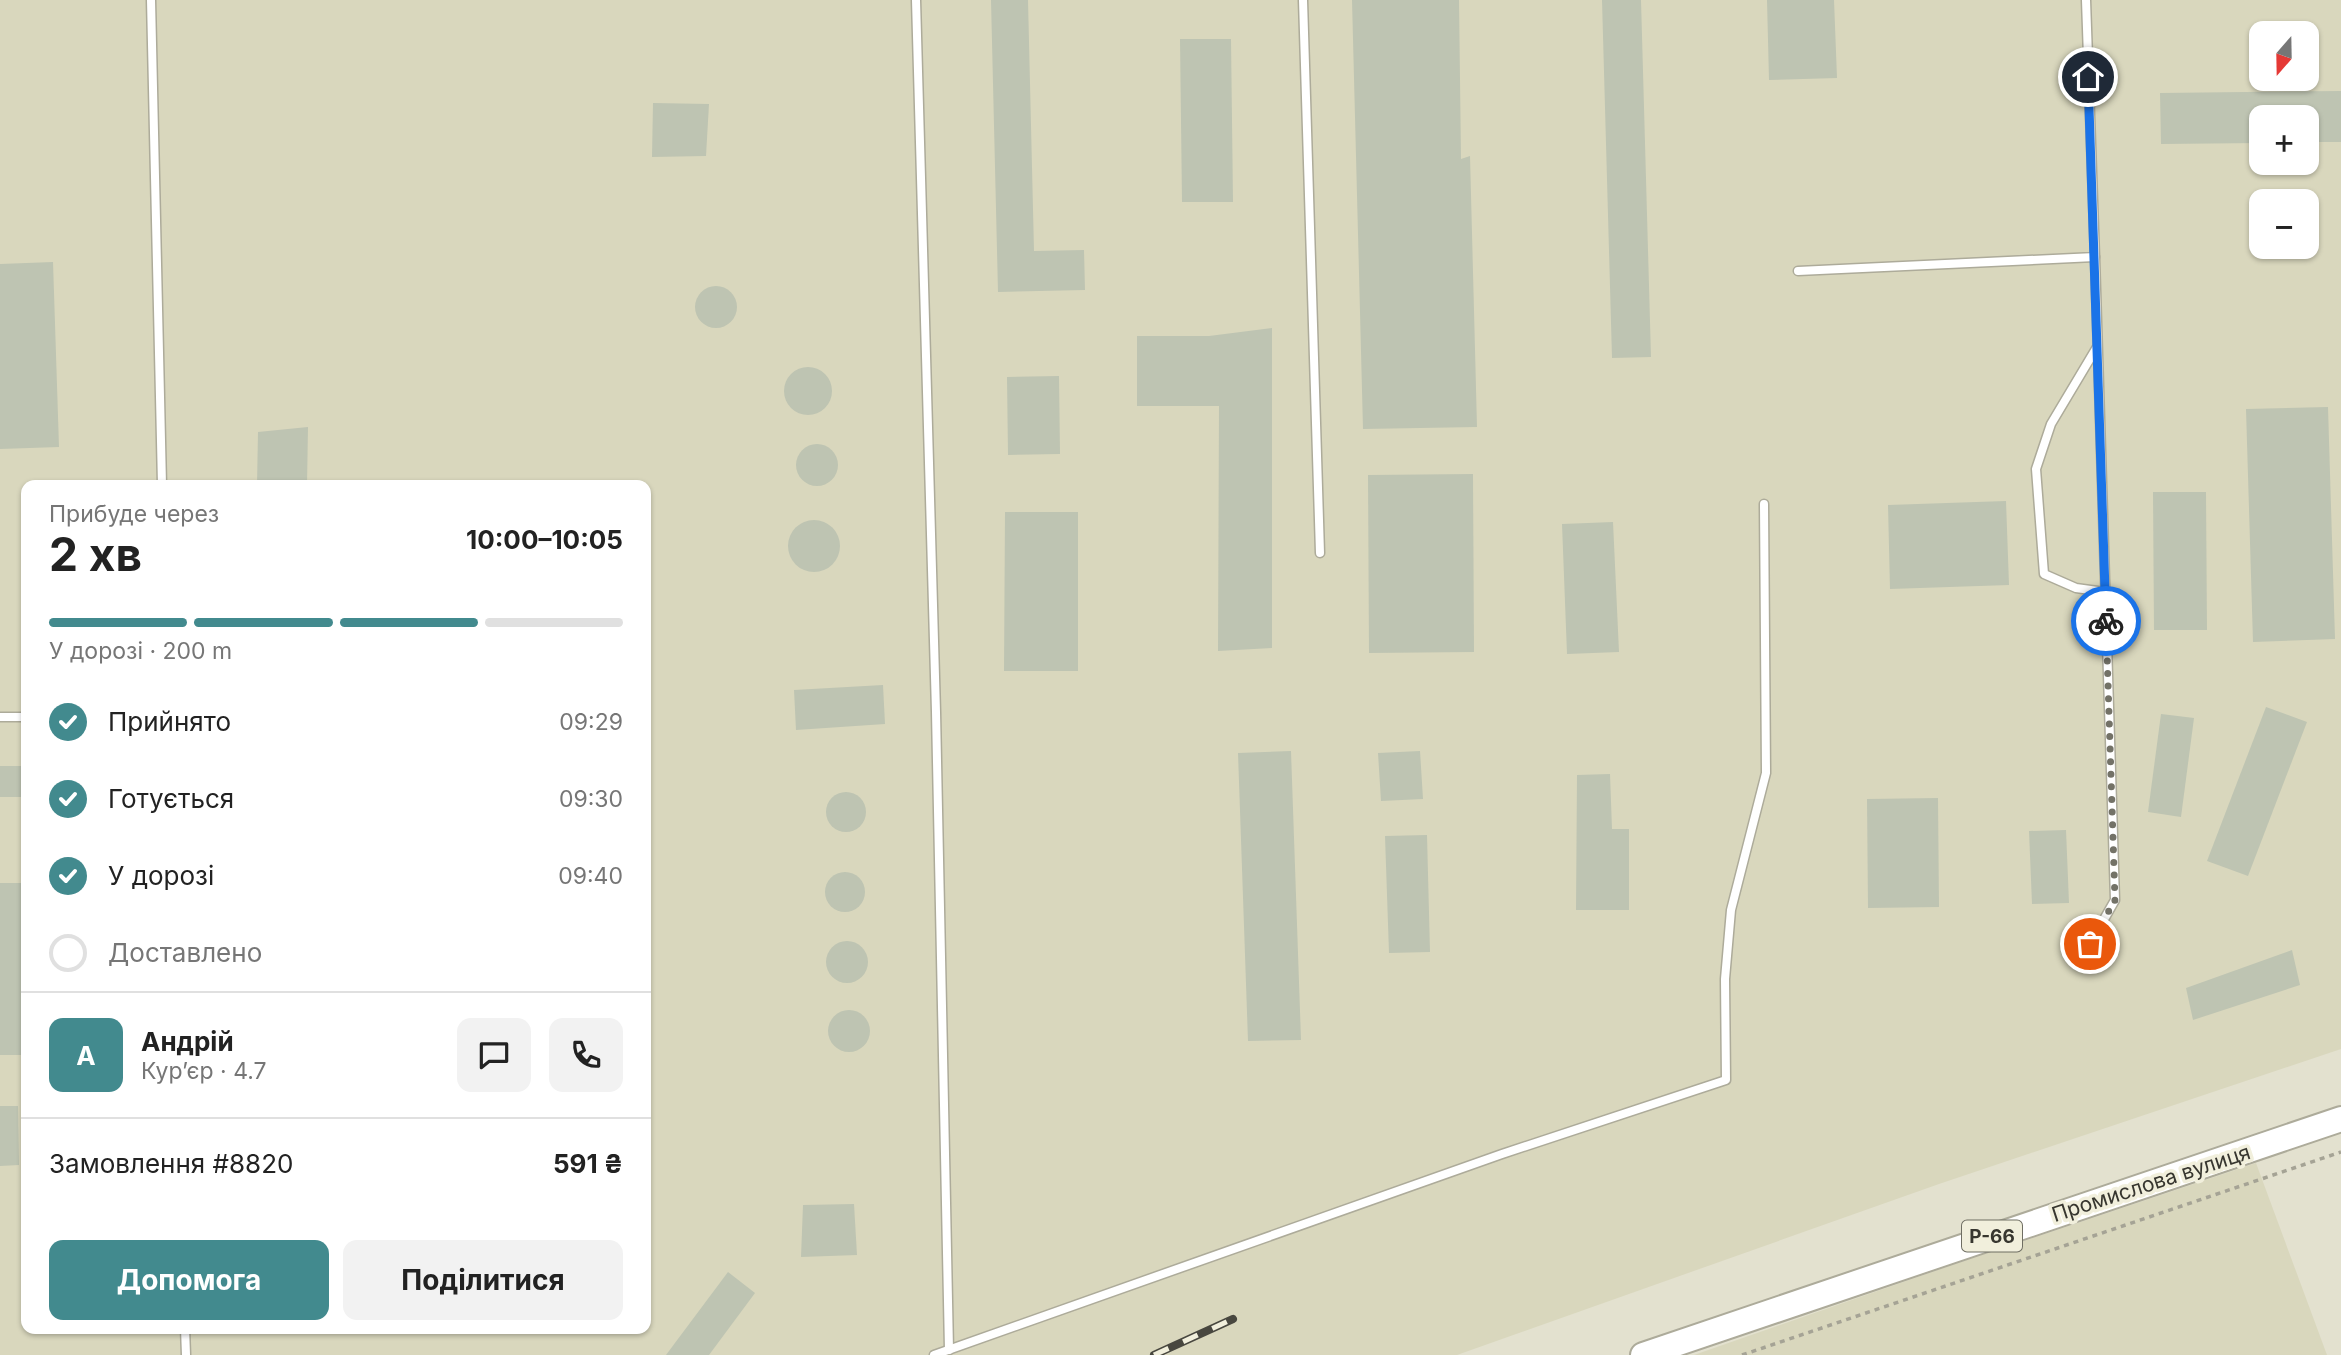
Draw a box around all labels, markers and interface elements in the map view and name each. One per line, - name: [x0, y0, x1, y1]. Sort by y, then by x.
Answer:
- north arrow: [2249, 21, 2319, 91]
- map controls: [2249, 21, 2319, 259]
- pin: [2058, 47, 2118, 107]
- icon: home: [2069, 58, 2107, 96]
- button: +: [2249, 105, 2319, 175]
- button: −: [2249, 189, 2319, 259]
- text: Прибуде через: [49, 500, 219, 528]
- text: 10:00–10:05: [466, 524, 623, 555]
- text: 2 хв: [49, 526, 142, 582]
- courier: [2071, 586, 2141, 656]
- icon: bike: [2087, 602, 2125, 640]
- text: У дорозі · 200 m: [49, 637, 232, 665]
- icon: check: [49, 703, 87, 741]
- text: Прийнято: [108, 706, 231, 737]
- text: 09:29: [559, 708, 623, 736]
- icon: check: [49, 780, 87, 818]
- text: Готується: [108, 783, 234, 814]
- text: 09:30: [559, 785, 623, 813]
- icon: check: [49, 857, 87, 895]
- text: У дорозі: [108, 860, 214, 891]
- text: 09:40: [558, 862, 623, 890]
- pin: [2060, 914, 2120, 974]
- icon: bag: [2071, 925, 2109, 963]
- text: Доставлено: [108, 937, 262, 968]
- button: chat: [457, 1018, 531, 1092]
- button: phone: [549, 1018, 623, 1092]
- text: Андрій: [141, 1026, 234, 1057]
- text: А: [76, 1040, 96, 1071]
- text: Кур’єр · 4.7: [141, 1057, 267, 1085]
- street label: Промислова вулиця: [2049, 1139, 2253, 1227]
- text: Замовлення #8820: [49, 1148, 293, 1179]
- text: 591 ₴: [553, 1148, 623, 1179]
- road number: Р-66: [1962, 1220, 2022, 1252]
- button: Допомога: [49, 1240, 329, 1320]
- button: Поділитися: [343, 1240, 623, 1320]

